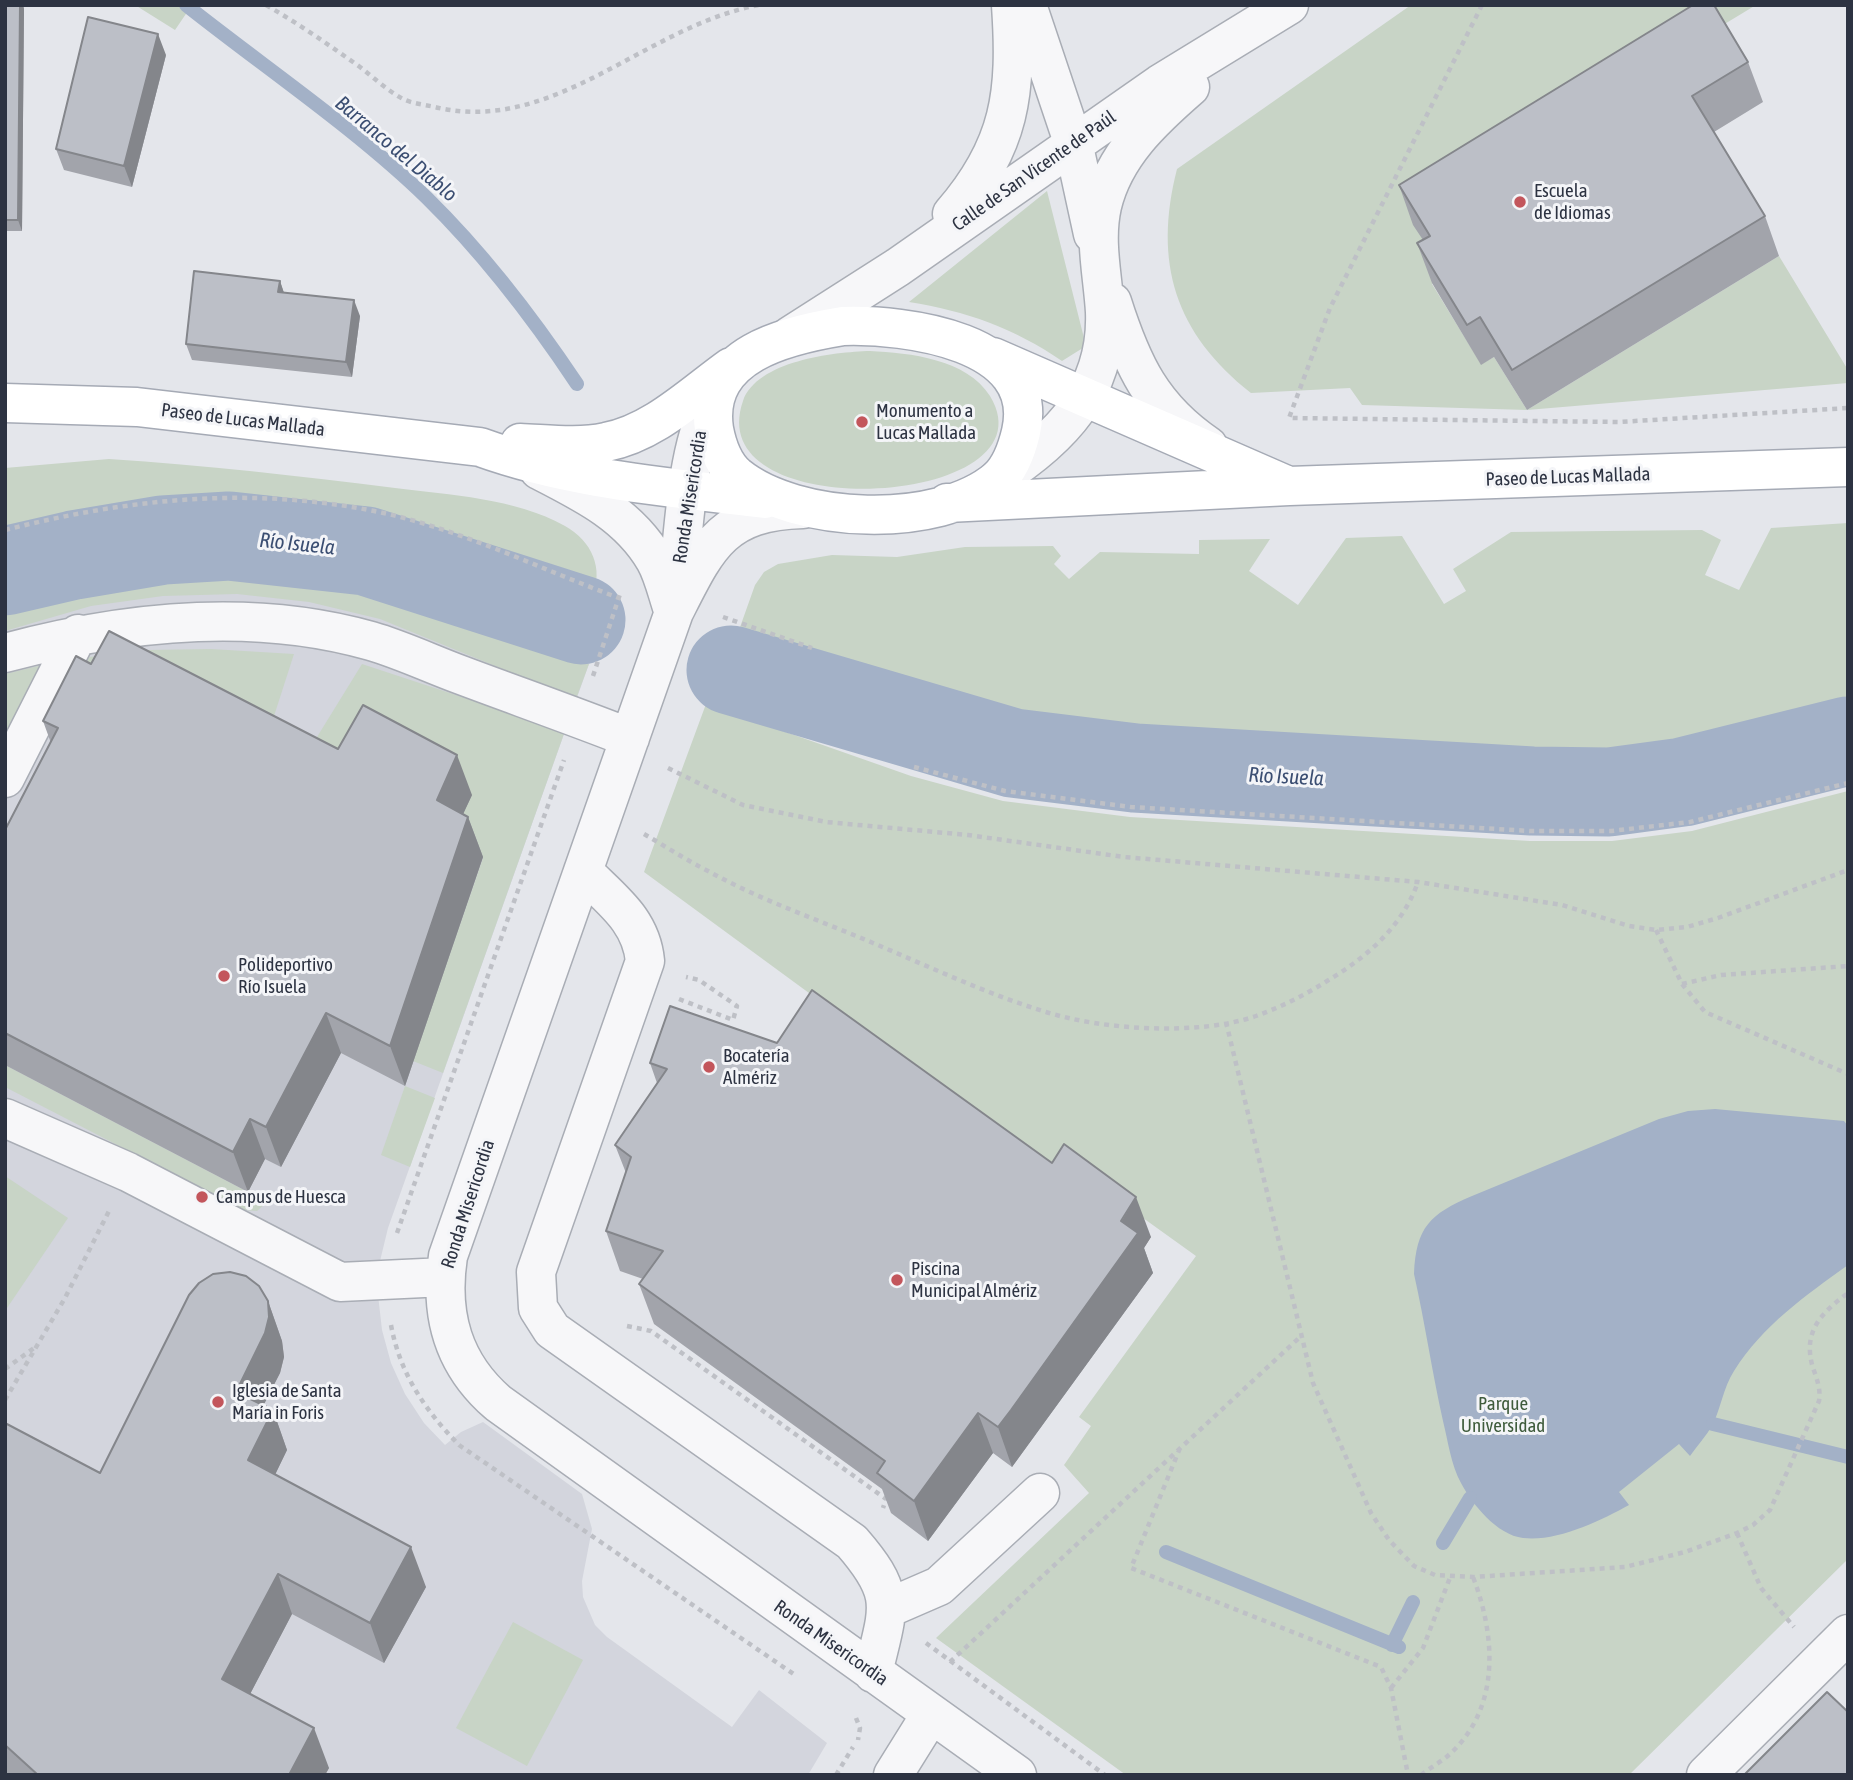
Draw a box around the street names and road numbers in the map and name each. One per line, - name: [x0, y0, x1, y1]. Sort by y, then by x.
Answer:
- street label: Calle de San Vicente de Paúl: [948, 106, 1120, 236]
- street label: Paseo de Lucas Mallada: [160, 399, 326, 441]
- street label: Ronda Misericordia: [668, 429, 712, 565]
- street label: Paseo de Lucas Mallada: [1485, 463, 1651, 491]
- street label: Ronda Misericordia: [436, 1137, 500, 1271]
- street label: Ronda Misericordia: [769, 1595, 893, 1691]

